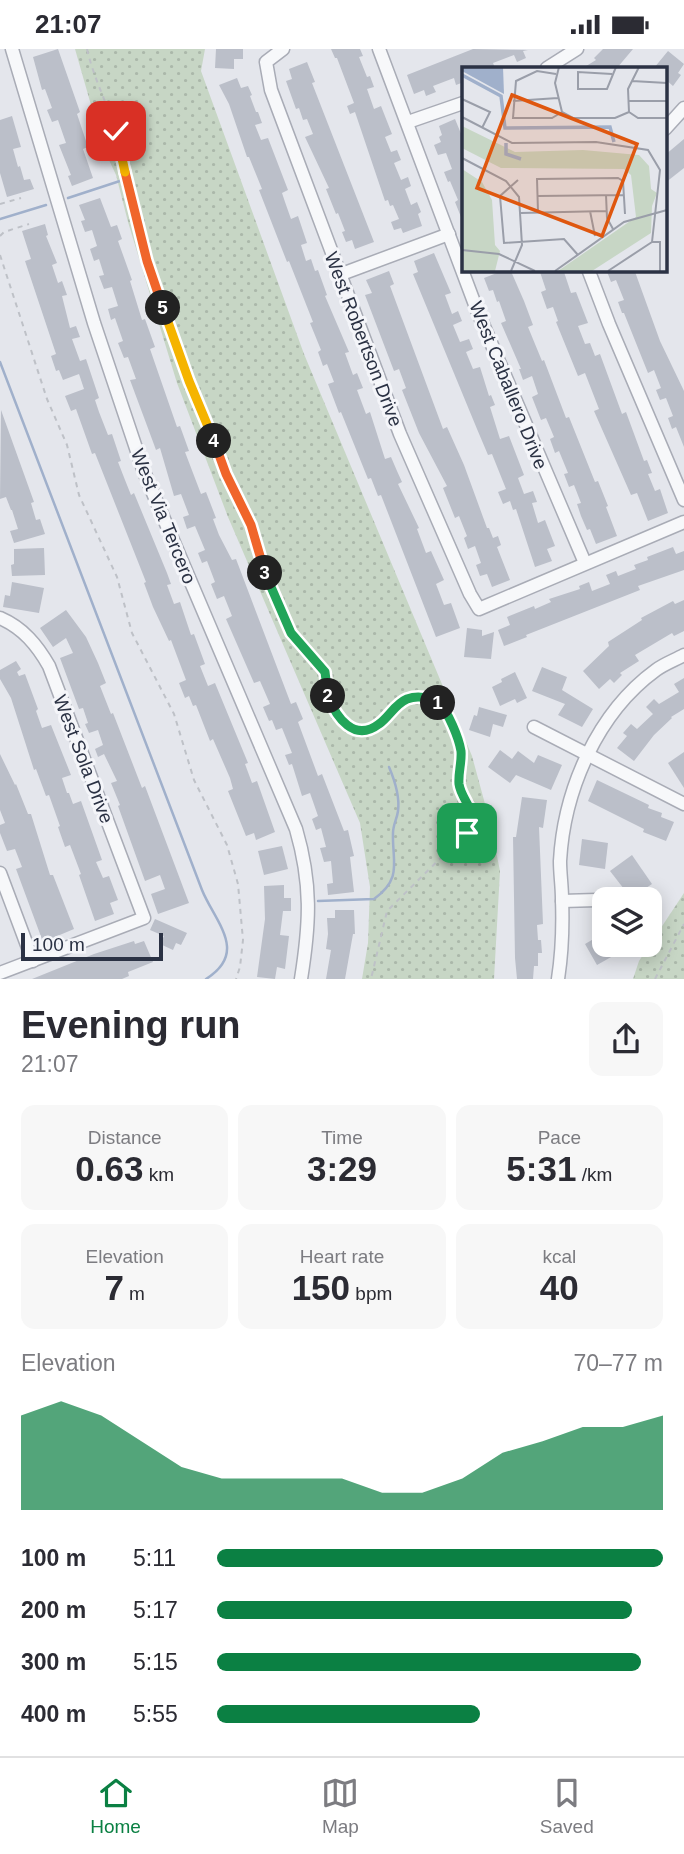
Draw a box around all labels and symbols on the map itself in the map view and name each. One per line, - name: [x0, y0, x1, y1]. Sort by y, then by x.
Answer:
- inset map: [462, 67, 666, 271]
- pin: [86, 101, 146, 161]
- street label: West Robertson Drive: [320, 249, 407, 430]
- pin: 5: [146, 291, 180, 325]
- street label: West Caballero Drive: [465, 298, 552, 472]
- pin: 4: [196, 423, 232, 459]
- street label: West Via Tercero: [127, 446, 200, 587]
- pin: 3: [247, 555, 282, 591]
- pin: 2: [310, 679, 346, 713]
- pin: 1: [420, 685, 456, 721]
- street label: West Sola Drive: [49, 692, 118, 826]
- pin: [437, 803, 497, 863]
- scale bar: [21, 930, 163, 962]

